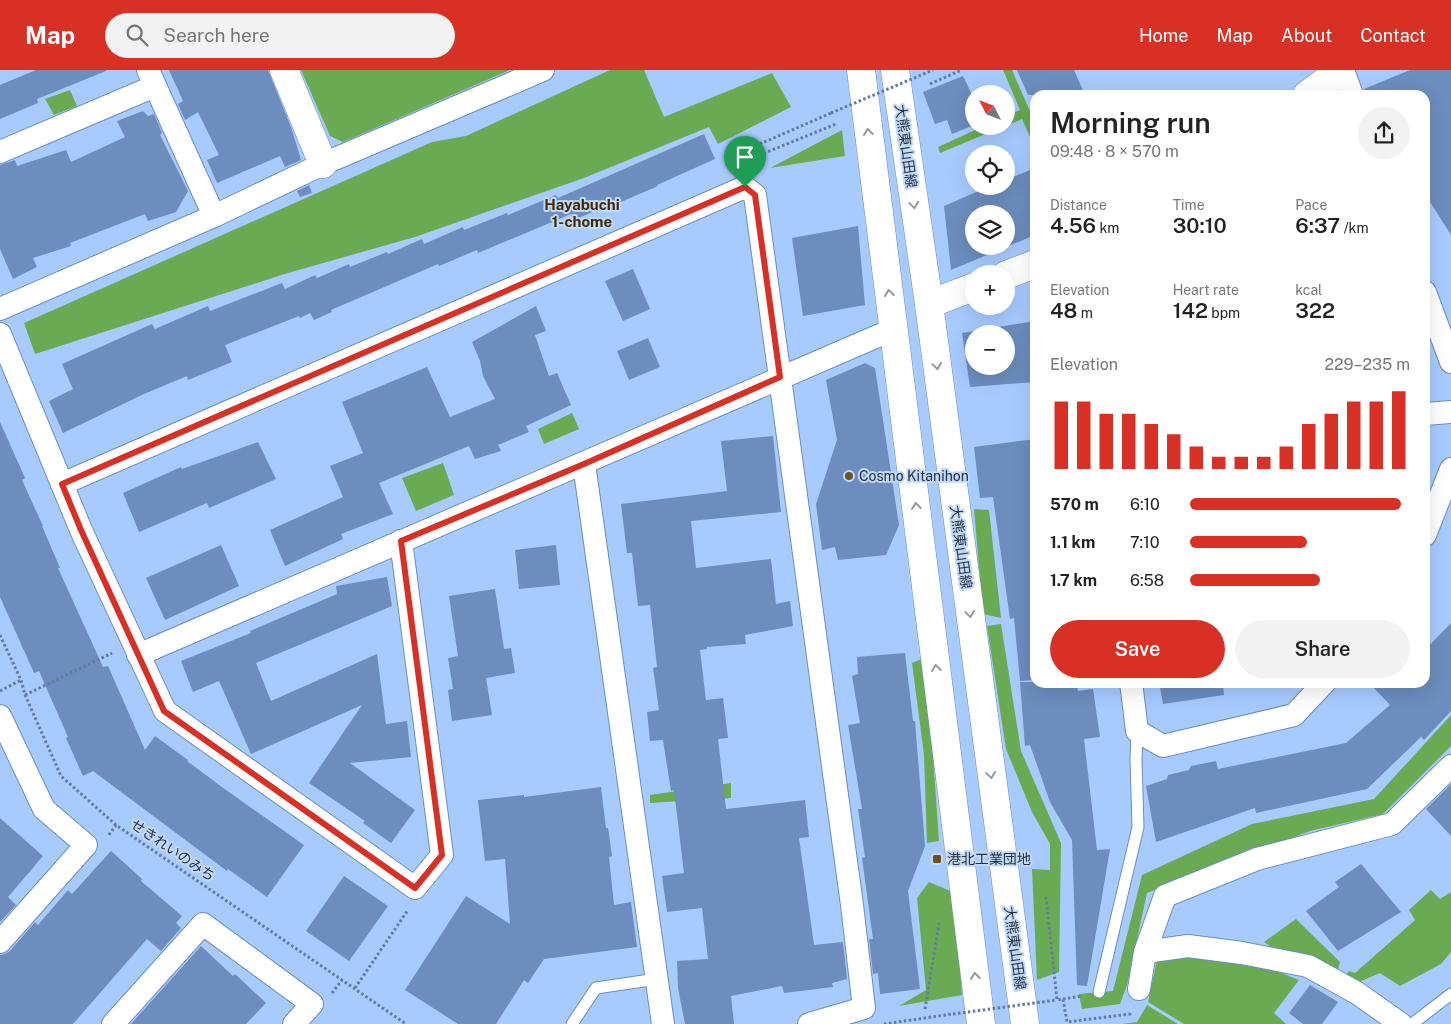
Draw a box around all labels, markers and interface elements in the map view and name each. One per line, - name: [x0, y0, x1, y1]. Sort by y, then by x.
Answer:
- search box: [105, 13, 455, 58]
- text: Map: [25, 21, 75, 49]
- icon: search: [123, 21, 151, 49]
- text: Search here: [163, 24, 270, 46]
- text: Home: [1139, 25, 1189, 46]
- text: Map: [1217, 25, 1253, 46]
- text: About: [1281, 25, 1332, 46]
- text: Contact: [1360, 25, 1426, 46]
- north arrow: [965, 85, 1015, 135]
- map controls: [965, 85, 1015, 375]
- street label: 大熊東山田線: [892, 103, 920, 189]
- text: Morning run: [1050, 106, 1211, 139]
- button: share: [1358, 107, 1410, 159]
- one-way arrow: [864, 128, 874, 136]
- pin: [724, 136, 766, 187]
- text: 09:48 · 8 × 570 m: [1050, 142, 1179, 161]
- icon: arrive: [731, 143, 759, 171]
- button: locate: [965, 145, 1015, 195]
- district label: Hayabuchi 1-chome: [544, 196, 620, 230]
- text: Distance: [1050, 197, 1107, 213]
- text: Time: [1173, 197, 1205, 213]
- text: Pace: [1295, 197, 1327, 213]
- one-way arrow: [909, 201, 919, 209]
- button: layers: [965, 205, 1015, 255]
- text: 4.56: [1050, 213, 1096, 238]
- text: 30:10: [1173, 213, 1227, 238]
- text: 6:37: [1295, 213, 1340, 238]
- text: km: [1096, 220, 1119, 236]
- text: /km: [1340, 220, 1369, 236]
- button: +: [965, 265, 1015, 315]
- text: Elevation: [1050, 282, 1109, 298]
- text: Heart rate: [1173, 282, 1239, 298]
- text: kcal: [1295, 282, 1322, 298]
- one-way arrow: [884, 289, 895, 297]
- text: 48: [1050, 298, 1077, 323]
- text: 142: [1173, 298, 1208, 323]
- text: 322: [1295, 298, 1335, 323]
- text: m: [1077, 305, 1093, 321]
- text: bpm: [1208, 305, 1240, 321]
- button: −: [965, 325, 1015, 375]
- text: Elevation: [1050, 355, 1118, 374]
- text: 229–235 m: [1324, 355, 1410, 374]
- one-way arrow: [931, 362, 942, 370]
- place label: Cosmo Kitanihon: [859, 468, 969, 484]
- marker: Cosmo Kitanihon: [843, 470, 855, 482]
- text: 570 m: [1050, 495, 1099, 514]
- text: 6:10: [1130, 495, 1160, 514]
- one-way arrow: [911, 502, 922, 510]
- street label: 大熊東山田線: [947, 504, 975, 590]
- text: 1.1 km: [1050, 533, 1095, 552]
- text: 7:10: [1130, 533, 1160, 552]
- text: 1.7 km: [1050, 571, 1097, 590]
- text: 6:58: [1130, 571, 1164, 590]
- one-way arrow: [964, 610, 975, 618]
- button: Save: [1050, 620, 1225, 678]
- button: Share: [1235, 620, 1410, 678]
- one-way arrow: [932, 663, 942, 672]
- one-way arrow: [986, 770, 996, 779]
- street label: せきれいのみち: [128, 816, 218, 884]
- place label: 港北工業団地: [947, 851, 1031, 867]
- marker: 港北工業団地: [931, 853, 943, 865]
- street label: 大熊東山田線: [1001, 905, 1029, 991]
- one-way arrow: [970, 971, 981, 979]

